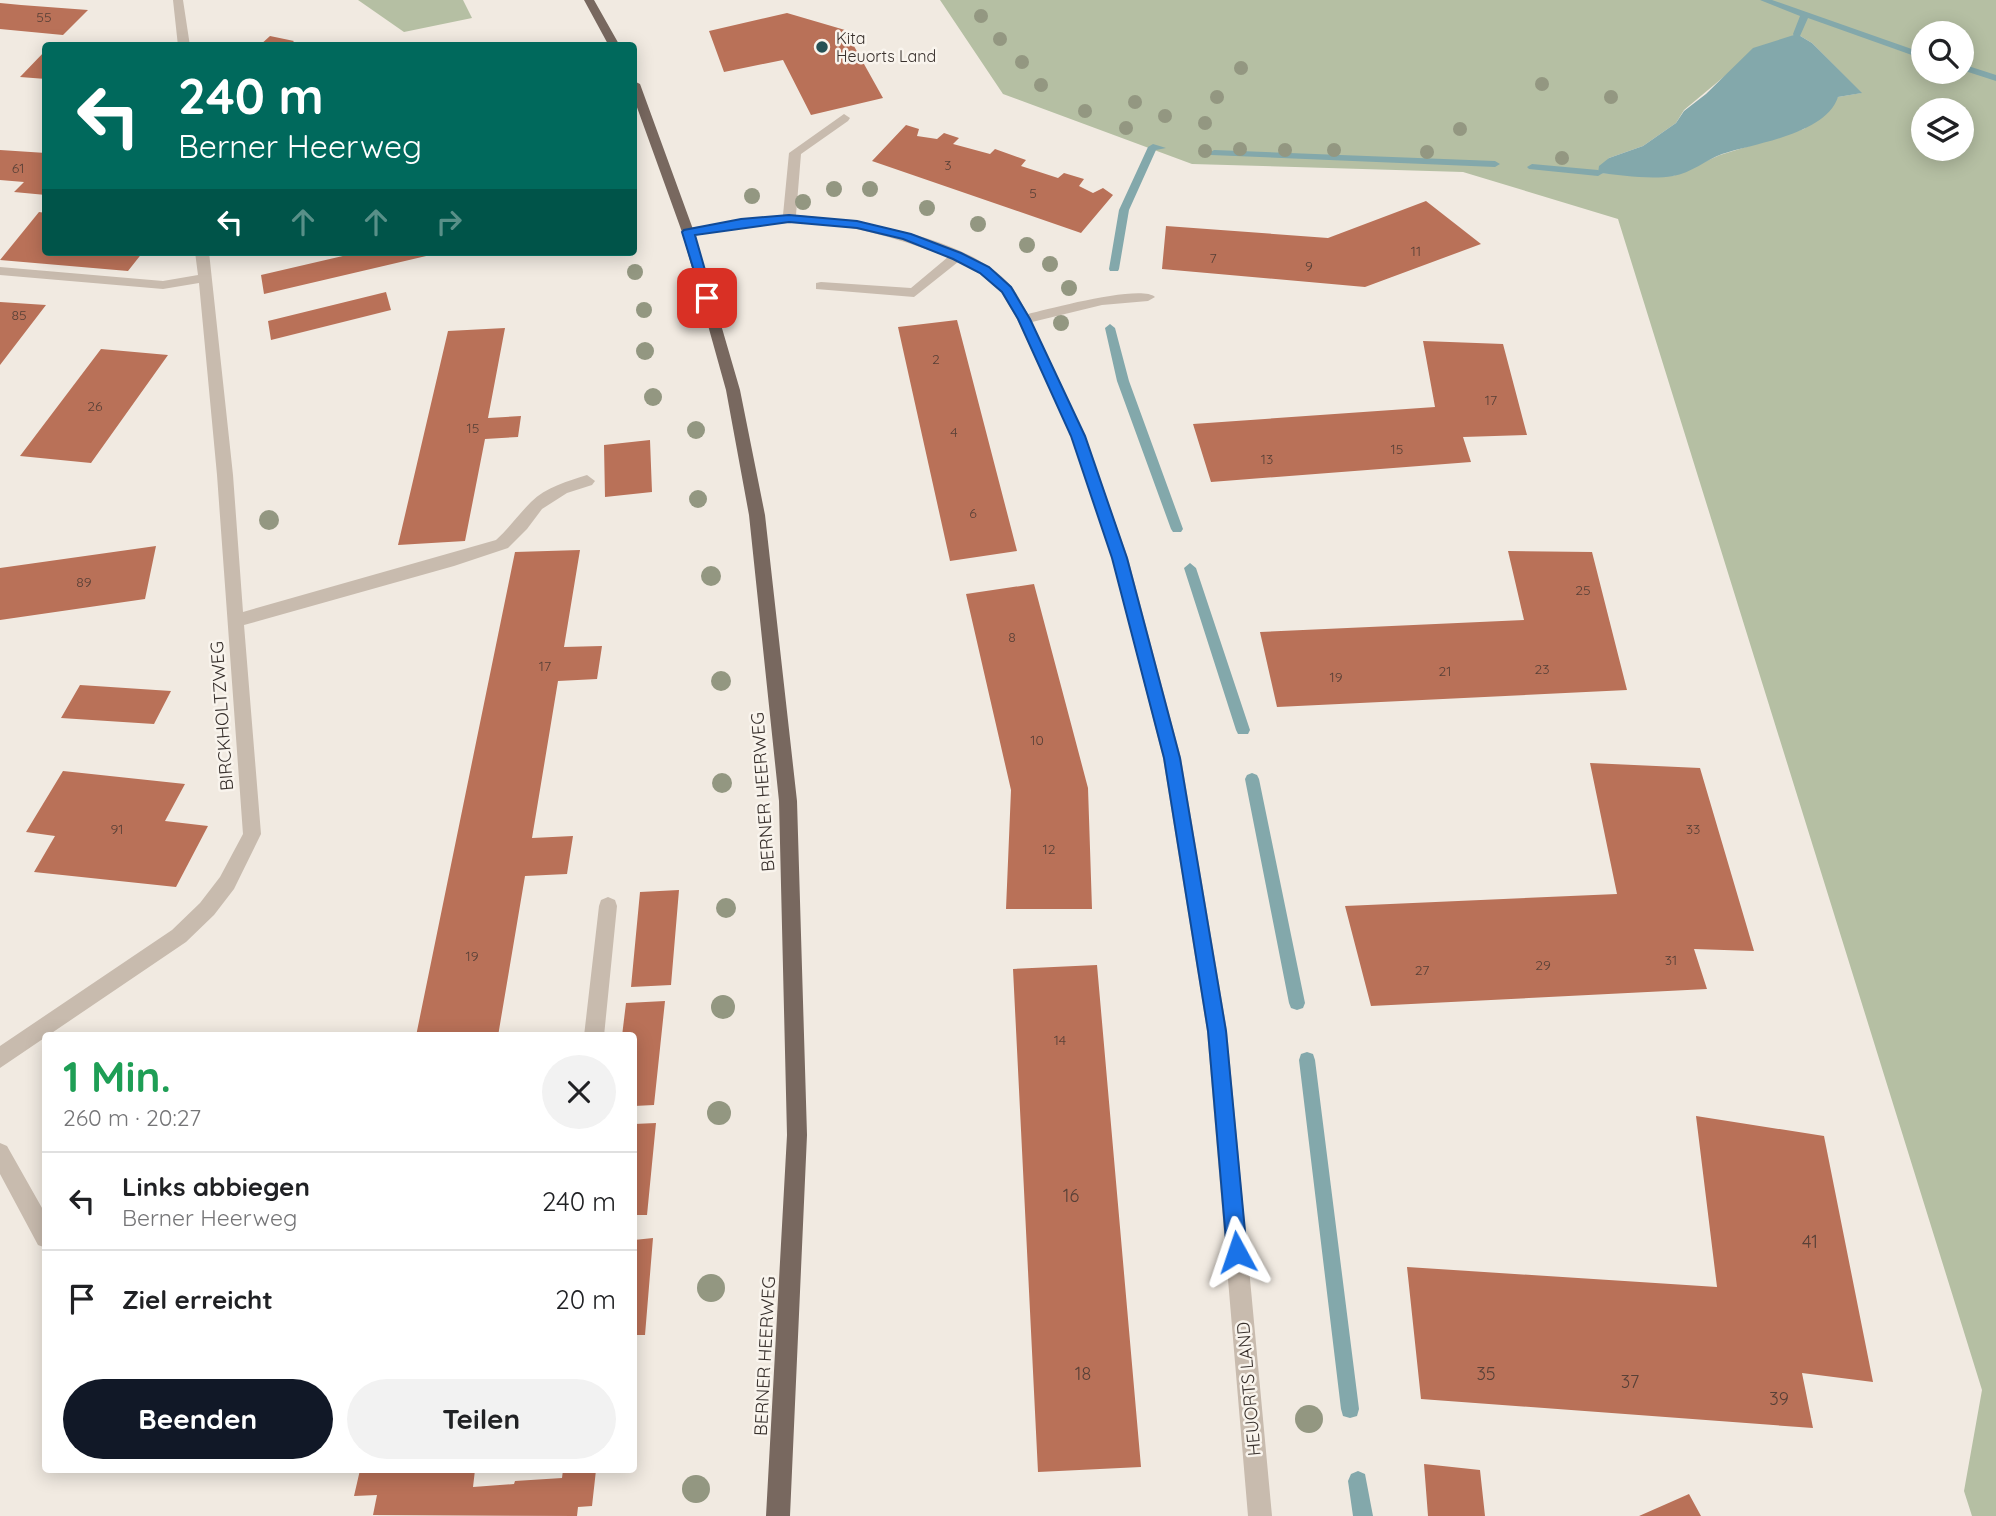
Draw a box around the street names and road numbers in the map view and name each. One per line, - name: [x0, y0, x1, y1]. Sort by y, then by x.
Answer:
- street label: BIRCKHOLTZWEG: [205, 640, 238, 792]
- street label: BERNER HEERWEG: [745, 711, 780, 873]
- street label: BERNER HEERWEG: [749, 1276, 780, 1436]
- street label: HEUORTS LAND: [1231, 1321, 1266, 1457]

